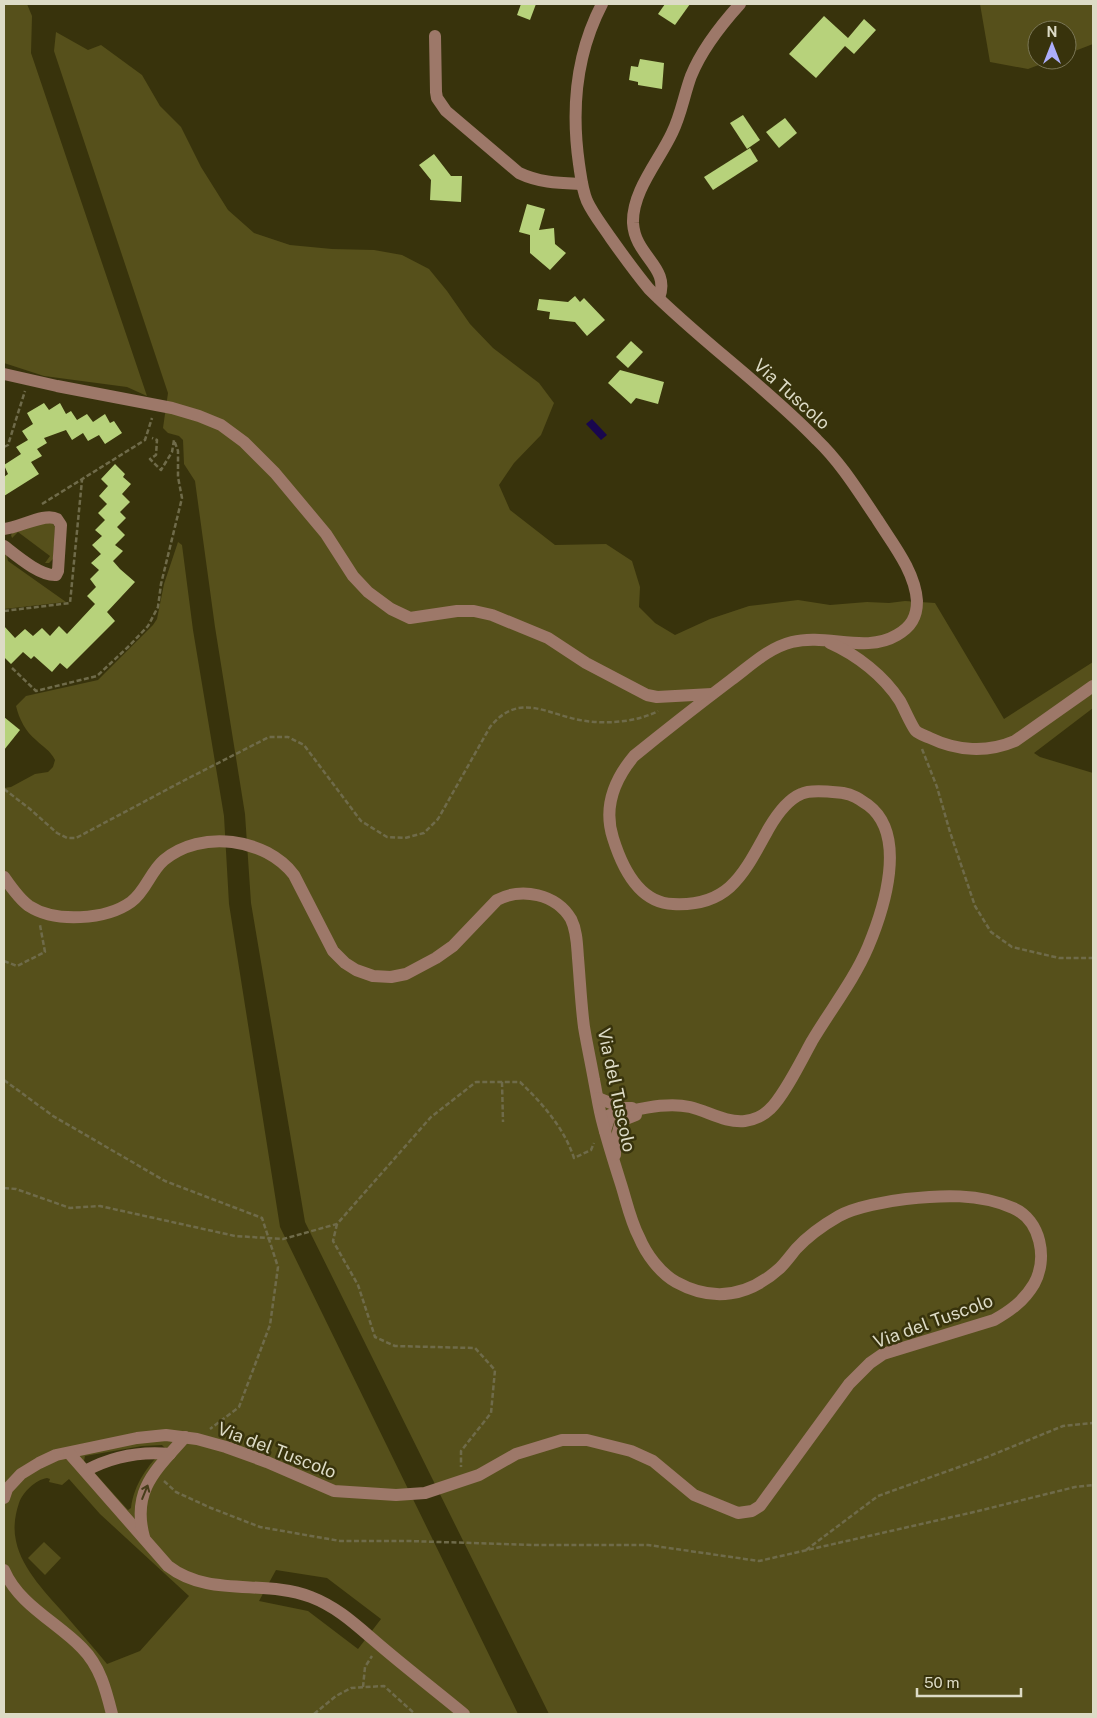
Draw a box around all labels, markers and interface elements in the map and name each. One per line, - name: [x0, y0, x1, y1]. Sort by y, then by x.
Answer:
- north arrow: [1027, 20, 1077, 70]
- text: N: [1047, 24, 1057, 40]
- street label: Via Tuscolo: [750, 354, 834, 434]
- street label: Via del Tuscolo: [594, 1026, 640, 1154]
- street label: Via del Tuscolo: [870, 1290, 996, 1352]
- street label: Via del Tuscolo: [215, 1418, 339, 1482]
- one-way arrow: [140, 1485, 150, 1500]
- scale bar: [917, 1666, 1021, 1698]
- text: 50 m: [924, 1674, 959, 1691]

